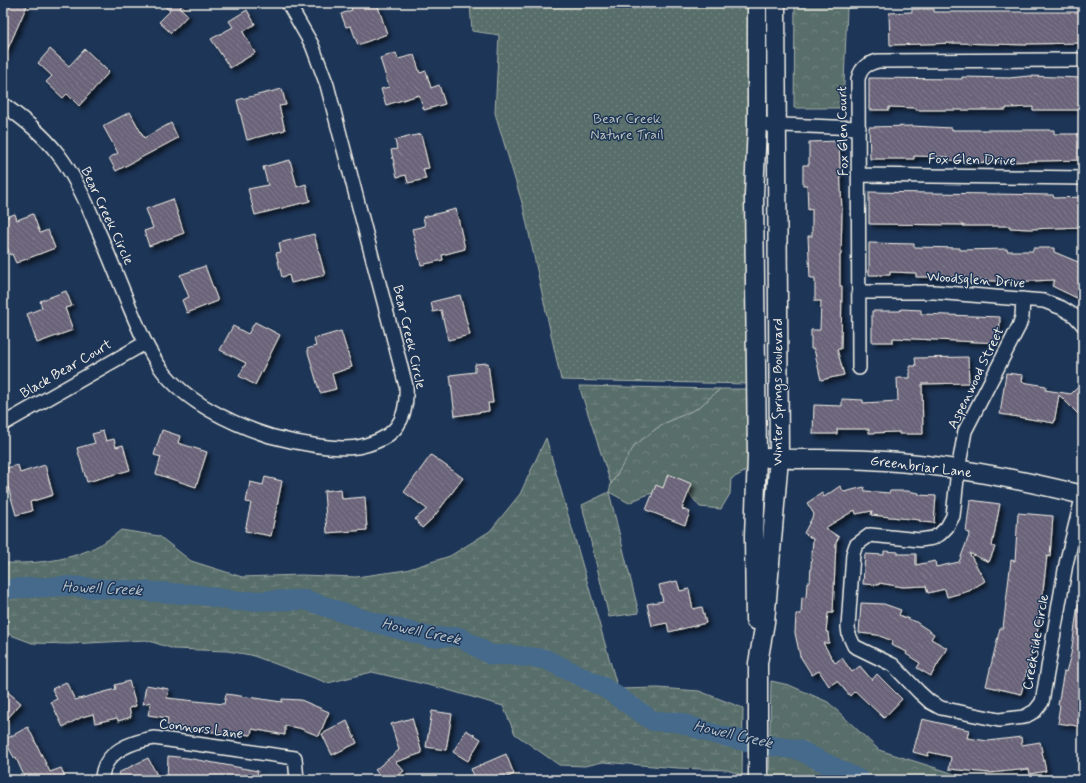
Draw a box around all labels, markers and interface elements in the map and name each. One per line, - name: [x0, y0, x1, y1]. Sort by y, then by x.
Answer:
- street label: Fox Glen Court: [833, 86, 853, 176]
- park label: Bear Creek Nature Trail: [590, 110, 664, 144]
- street label: Fox Glen Drive: [928, 150, 1016, 170]
- street label: Bear Creek Circle: [76, 164, 138, 268]
- street label: Woodsglen Drive: [926, 268, 1026, 292]
- street label: Bear Creek Circle: [388, 283, 430, 391]
- street label: Winter Springs Boulevard: [769, 318, 788, 466]
- street label: Aspenwood Street: [944, 324, 1009, 432]
- street label: Black Bear Court: [17, 335, 115, 403]
- street label: Greenbriar Lane: [869, 452, 973, 482]
- water label: Howell Creek: [62, 577, 144, 601]
- street label: Creekside Circle: [1019, 592, 1053, 691]
- water label: Howell Creek: [380, 614, 464, 650]
- street label: Connors Lane: [158, 715, 244, 743]
- water label: Howell Creek: [692, 716, 776, 754]

